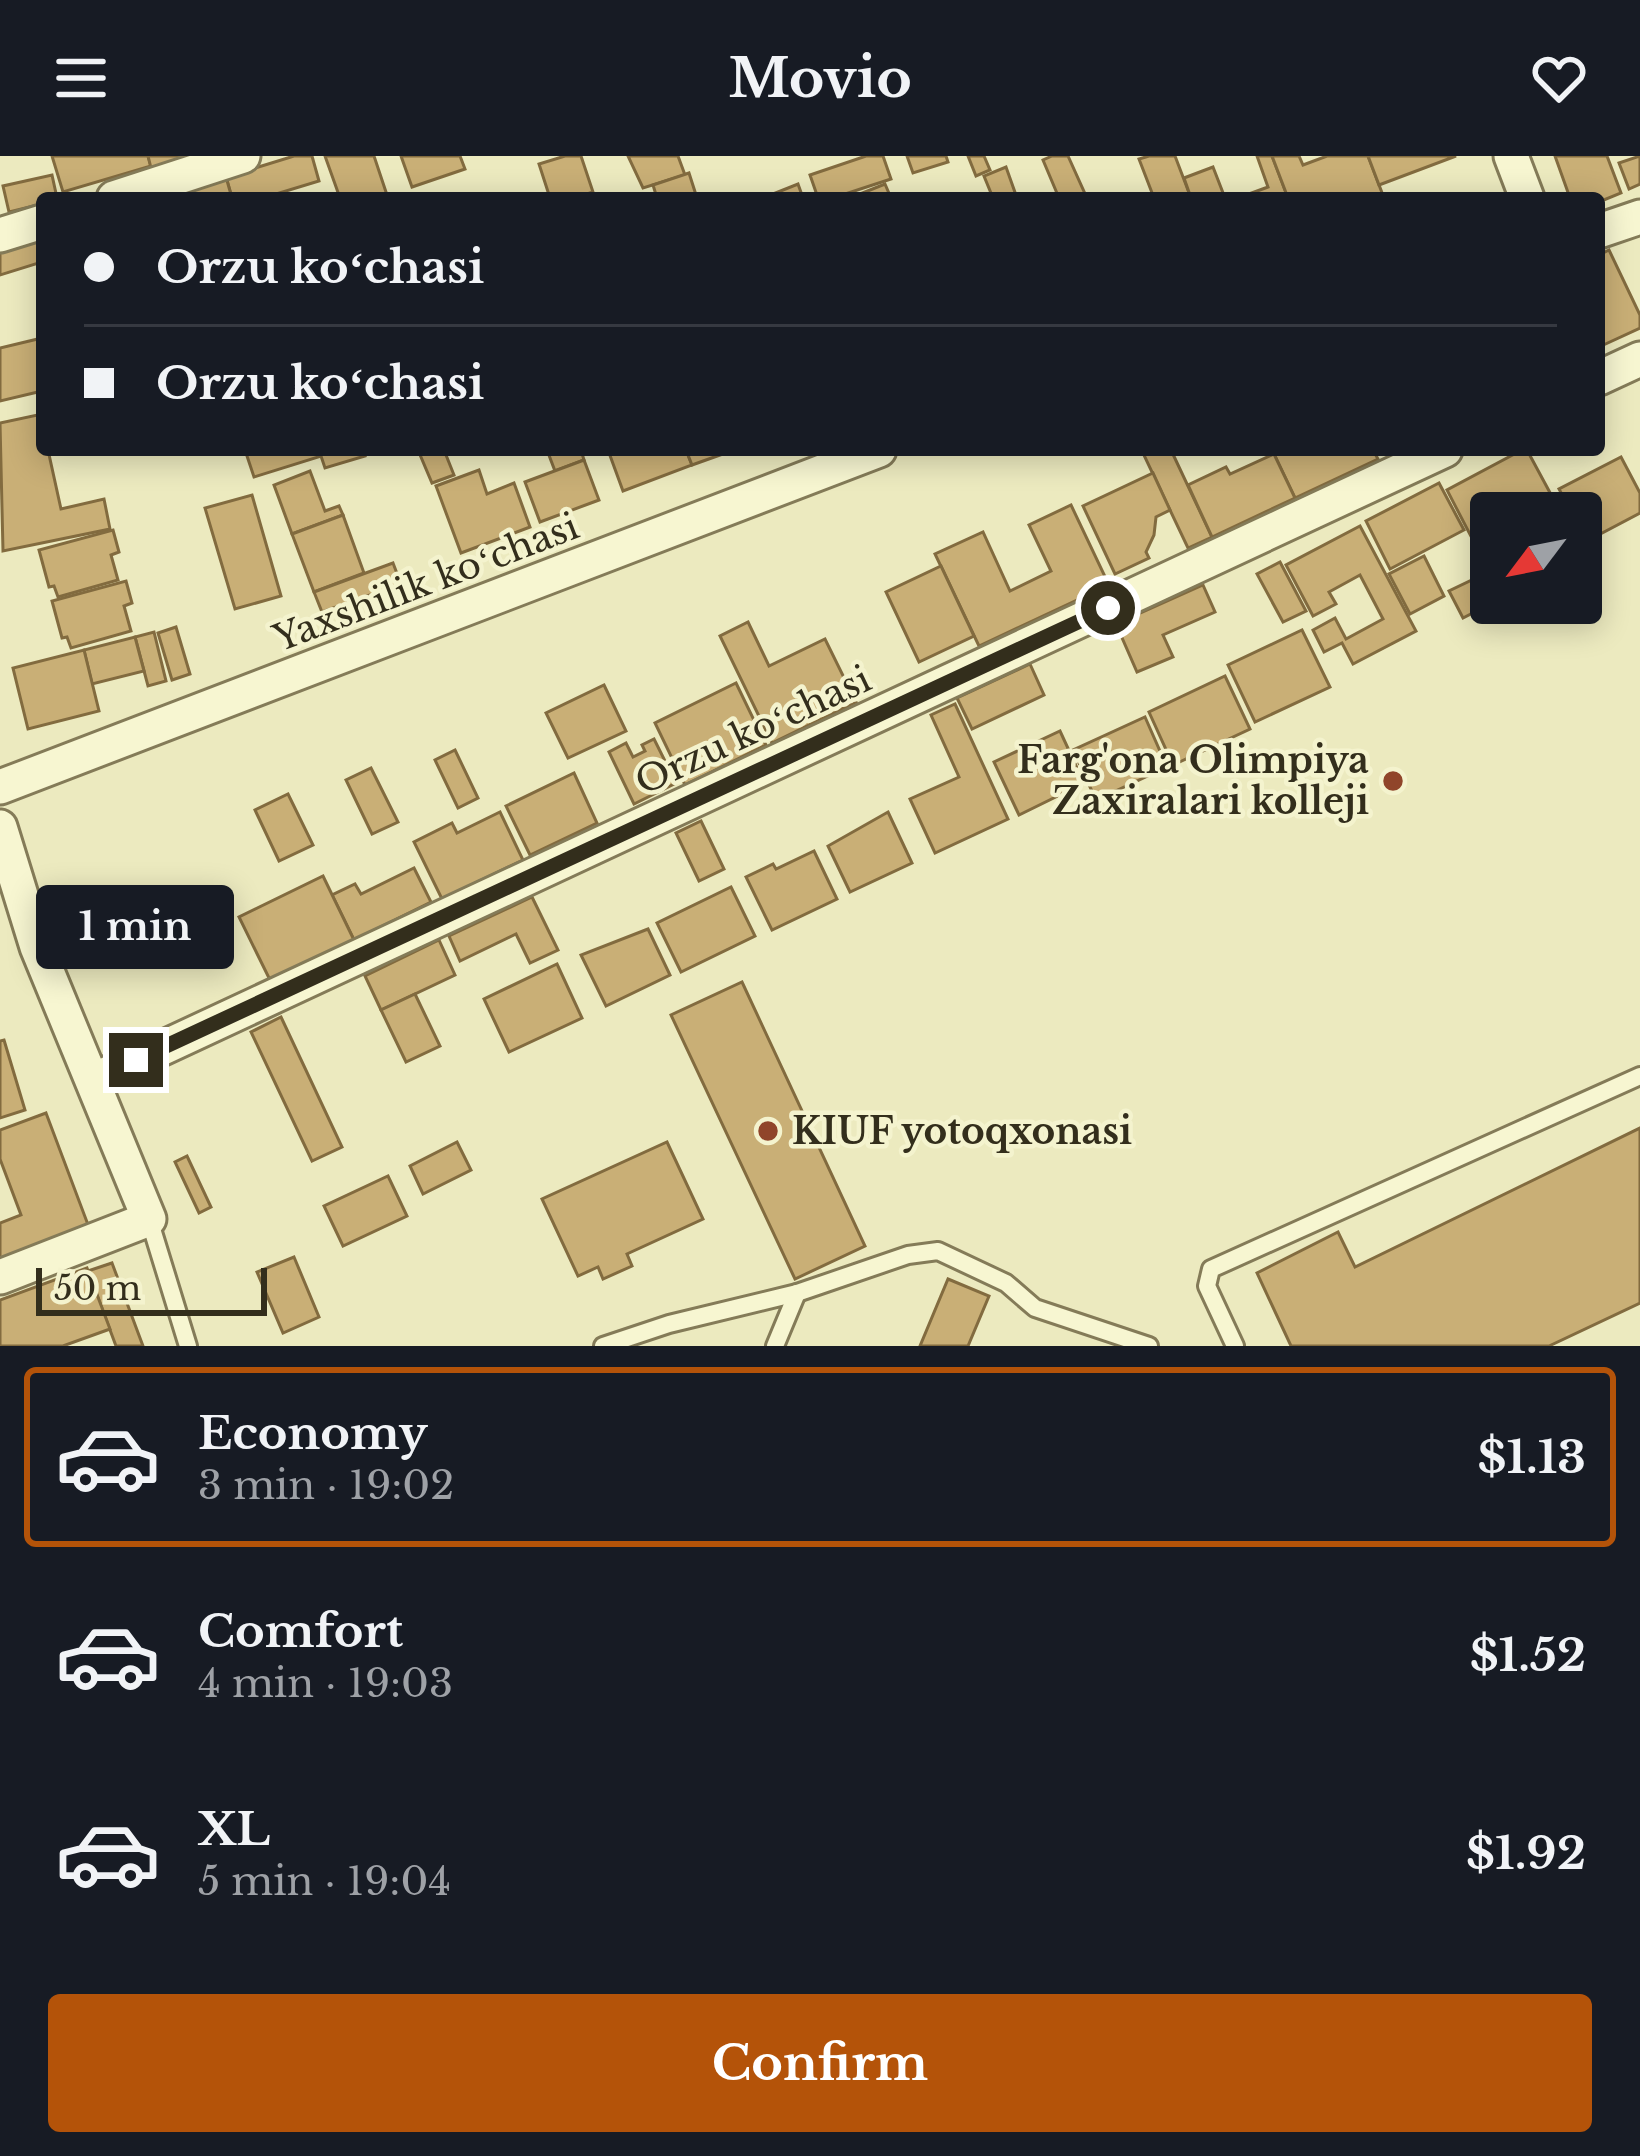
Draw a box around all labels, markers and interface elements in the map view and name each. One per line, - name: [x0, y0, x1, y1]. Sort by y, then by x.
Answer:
- icon: menu: [48, 45, 114, 111]
- text: Movio: [728, 45, 912, 112]
- icon: heart: [1526, 45, 1592, 111]
- text: Orzu koʻchasi: [156, 239, 484, 295]
- text: Orzu koʻchasi: [156, 355, 484, 411]
- north arrow: [1470, 492, 1602, 624]
- map controls: [1470, 492, 1602, 624]
- street label: Yaxshilik koʻchasi: [266, 504, 585, 662]
- route start: [1081, 581, 1135, 635]
- street label: Orzu koʻchasi: [628, 656, 878, 805]
- place label: Farg'ona Olimpiya Zaxiralari kolleji: [1017, 738, 1369, 824]
- marker: Farg'ona Olimpiya Zaxiralari kolleji: [1380, 768, 1406, 794]
- callout: 1 min: [37, 886, 235, 970]
- text: 1 min: [79, 902, 191, 951]
- route end: [109, 1033, 163, 1087]
- place label: KIUF yotoqxonasi: [792, 1109, 1132, 1154]
- marker: KIUF yotoqxonasi: [755, 1118, 781, 1144]
- scale bar: [36, 1262, 267, 1315]
- text: 50 m: [54, 1268, 141, 1309]
- icon: car: [54, 1403, 162, 1511]
- text: Economy: [198, 1405, 428, 1461]
- text: $1.13: [1477, 1429, 1586, 1485]
- text: 3 min · 19:02: [198, 1461, 454, 1510]
- icon: car: [54, 1601, 162, 1709]
- text: Comfort: [198, 1603, 403, 1659]
- text: $1.52: [1470, 1627, 1586, 1683]
- text: 4 min · 19:03: [198, 1659, 453, 1708]
- icon: car: [54, 1799, 162, 1907]
- text: XL: [198, 1801, 270, 1857]
- text: $1.92: [1466, 1825, 1586, 1881]
- text: 5 min · 19:04: [198, 1857, 451, 1906]
- button: Confirm: [48, 1994, 1592, 2132]

